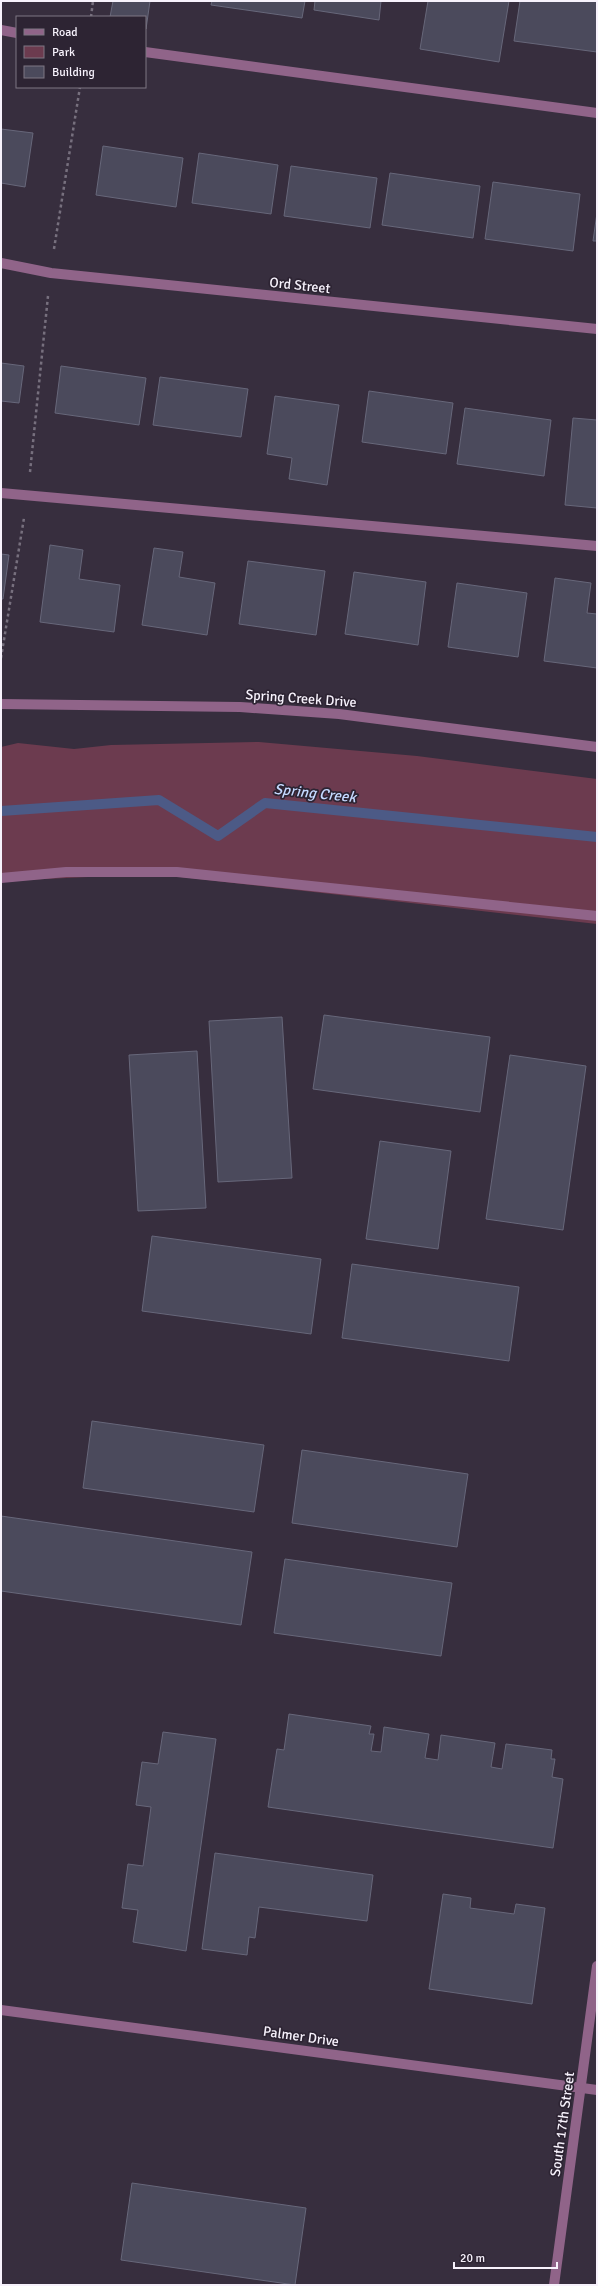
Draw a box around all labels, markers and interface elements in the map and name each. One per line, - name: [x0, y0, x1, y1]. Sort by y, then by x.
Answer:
- legend: [16, 16, 146, 88]
- text: Road: [52, 25, 78, 40]
- text: Park: [52, 45, 75, 60]
- text: Building: [52, 65, 95, 80]
- street label: Ord Street: [269, 274, 331, 297]
- street label: Spring Creek Drive: [245, 686, 357, 711]
- water label: Spring Creek: [273, 780, 358, 806]
- street label: Palmer Drive: [262, 2023, 340, 2050]
- street label: South 17th Street: [547, 2071, 578, 2178]
- scale bar: [454, 2244, 557, 2270]
- text: 20 m: [460, 2251, 485, 2266]

